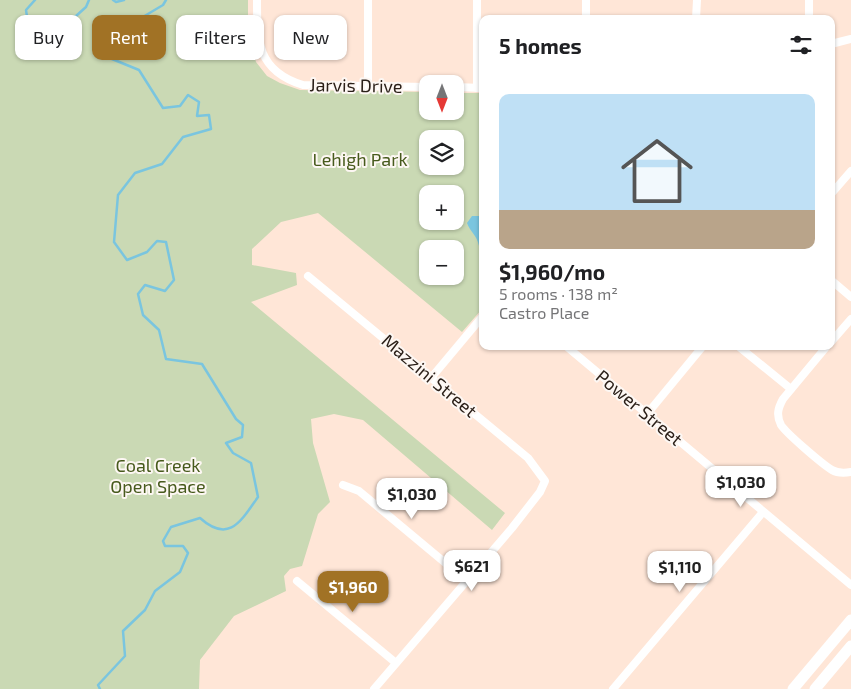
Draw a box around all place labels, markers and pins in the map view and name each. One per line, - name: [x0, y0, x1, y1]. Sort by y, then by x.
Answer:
- pin: $1,030: [700, 466, 782, 508]
- pin: $1,030: [371, 478, 453, 520]
- pin: $621: [442, 550, 502, 592]
- pin: $1,110: [639, 550, 721, 593]
- pin: $1,960: [312, 570, 394, 613]

